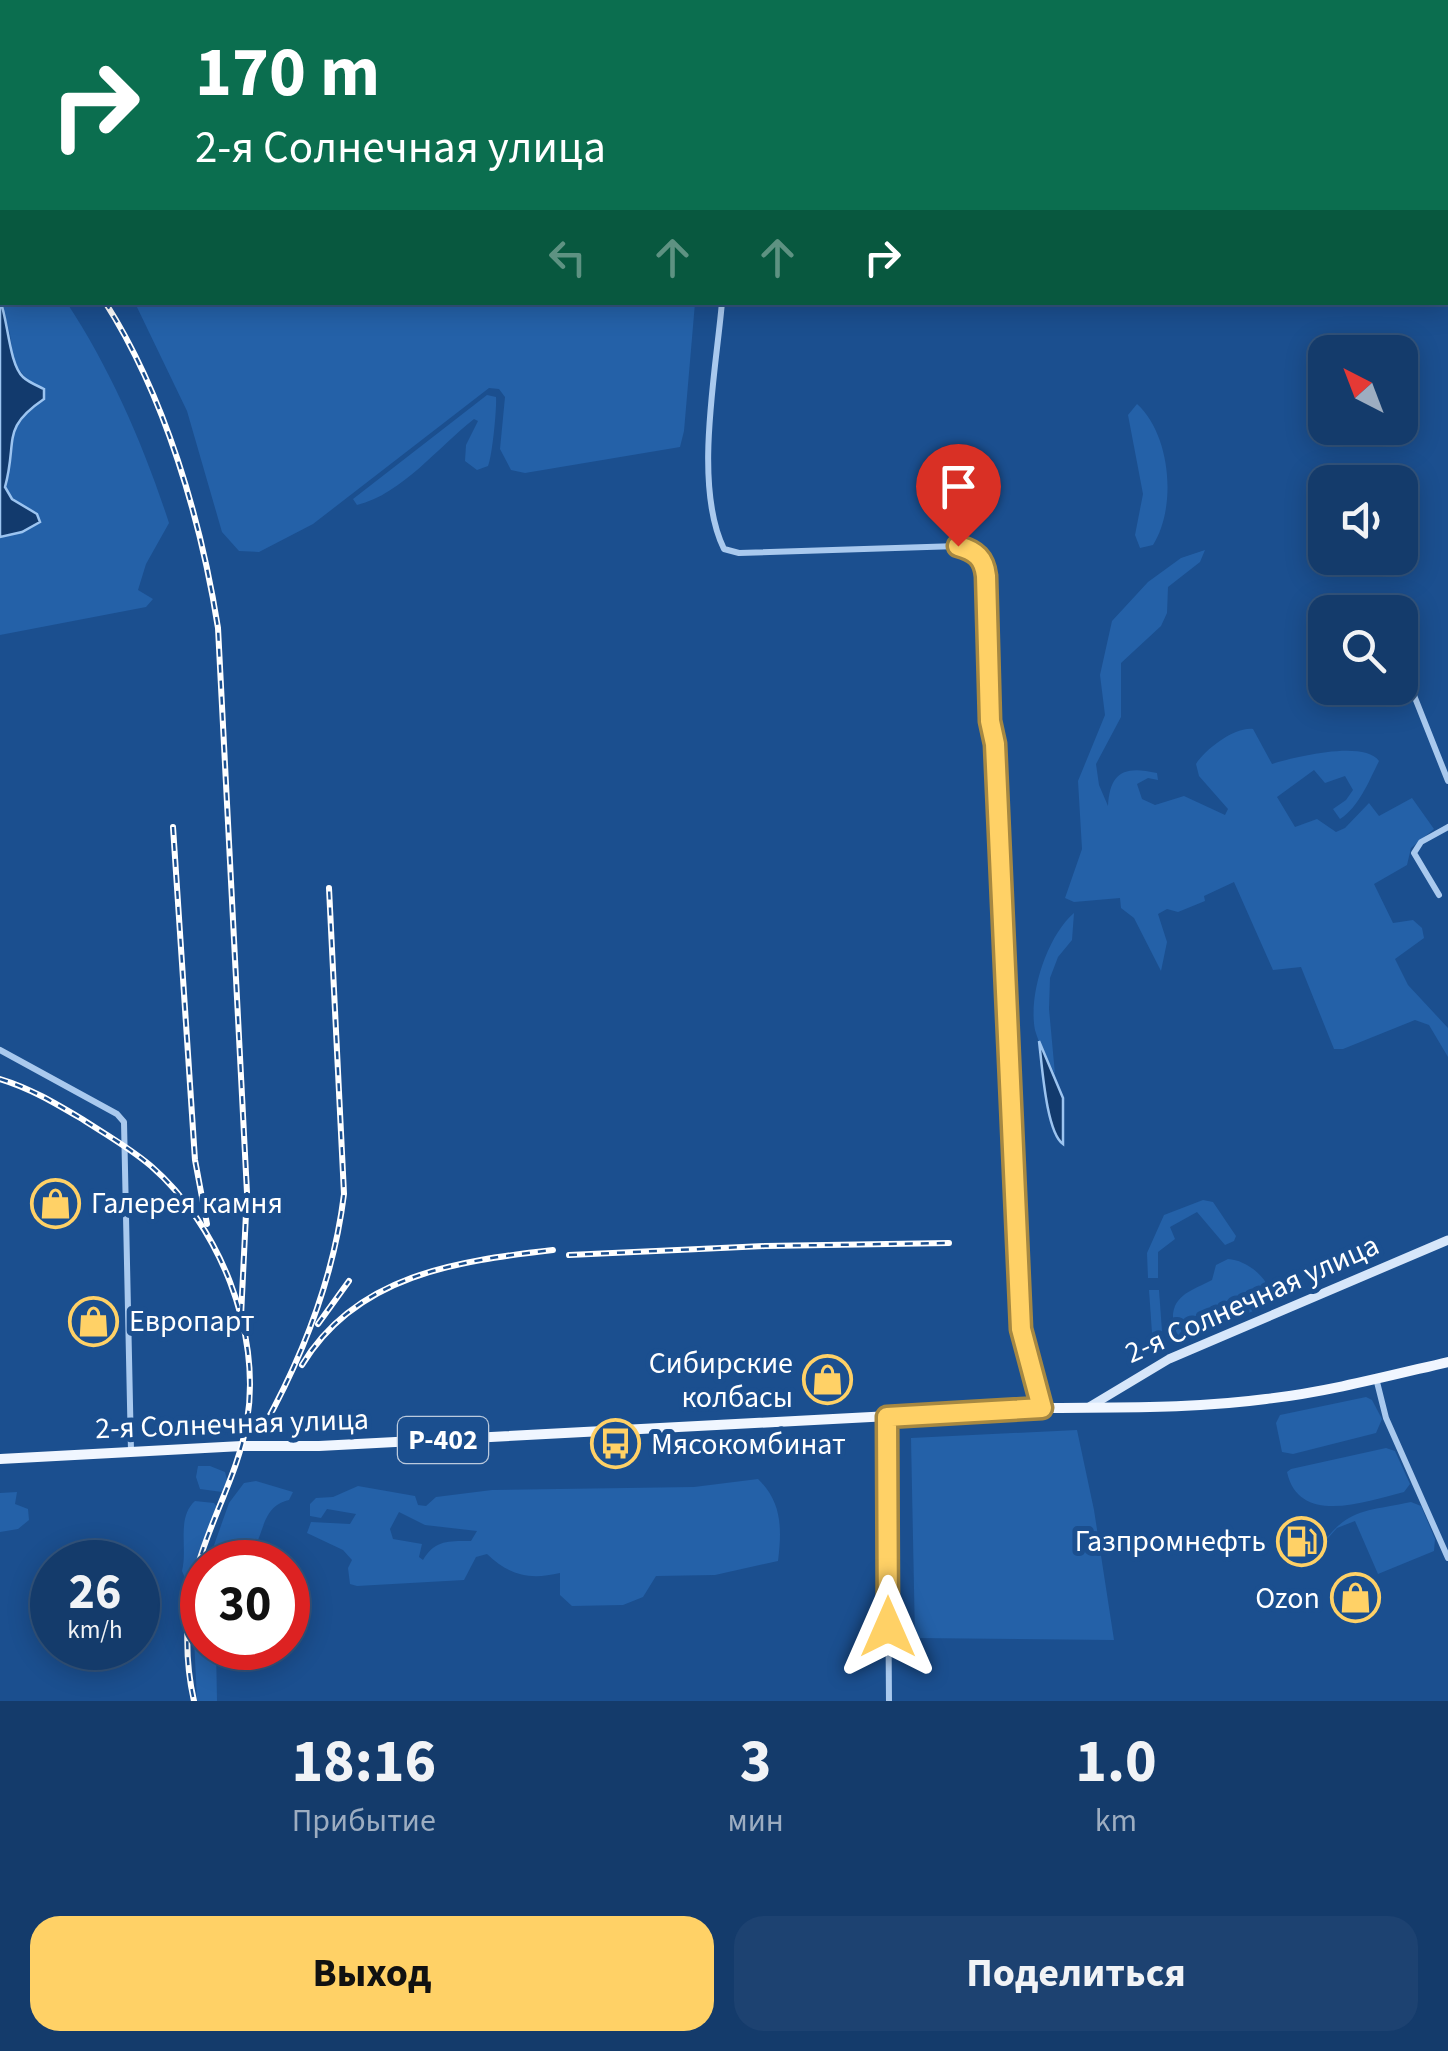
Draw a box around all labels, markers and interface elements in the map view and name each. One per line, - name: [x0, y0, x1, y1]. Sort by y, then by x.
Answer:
- text: 170 m: [195, 23, 380, 123]
- icon: right: [30, 40, 160, 170]
- text: 2-я Солнечная улица: [195, 116, 606, 180]
- icon: left: [540, 230, 595, 285]
- icon: ahead: [645, 230, 700, 285]
- icon: ahead: [750, 230, 805, 285]
- icon: right: [855, 230, 910, 285]
- north arrow: [1308, 335, 1418, 445]
- map controls: [1308, 335, 1418, 705]
- pin: [916, 444, 1001, 547]
- icon: arrive: [931, 459, 986, 514]
- button: sound: [1308, 465, 1418, 575]
- button: search: [1308, 595, 1418, 705]
- shop icon: Галерея камня: [30, 1177, 82, 1229]
- place label: Галерея камня: [91, 1182, 283, 1225]
- street label: 2-я Солнечная улица: [1118, 1224, 1386, 1374]
- shop icon: Европарт: [68, 1295, 120, 1347]
- place label: Европарт: [129, 1300, 255, 1343]
- place label: Сибирские колбасы: [649, 1342, 793, 1419]
- shop icon: Сибирские колбасы: [802, 1354, 854, 1406]
- street label: 2-я Солнечная улица: [94, 1398, 370, 1450]
- road number: Р-402: [398, 1417, 488, 1463]
- bus stop icon: Мясокомбинат: [590, 1418, 642, 1470]
- place label: Мясокомбинат: [651, 1423, 846, 1466]
- fuel station icon: Газпромнефть: [1275, 1515, 1327, 1567]
- place label: Газпромнефть: [1075, 1520, 1266, 1563]
- speed limit sign: 30: [180, 1540, 310, 1670]
- text: 26: [69, 1557, 121, 1628]
- shop icon: Ozon: [1329, 1572, 1381, 1624]
- position arrow: [836, 1575, 940, 1679]
- place label: Ozon: [1255, 1577, 1320, 1620]
- text: km/h: [67, 1612, 123, 1648]
- text: 18:16: [291, 1720, 436, 1805]
- text: 3: [740, 1720, 772, 1805]
- text: 1.0: [1075, 1720, 1157, 1805]
- text: Прибытие: [292, 1798, 436, 1844]
- text: мин: [728, 1798, 784, 1844]
- text: km: [1095, 1798, 1137, 1844]
- button: Выход: [30, 1916, 714, 2031]
- button: Поделиться: [734, 1916, 1418, 2031]

